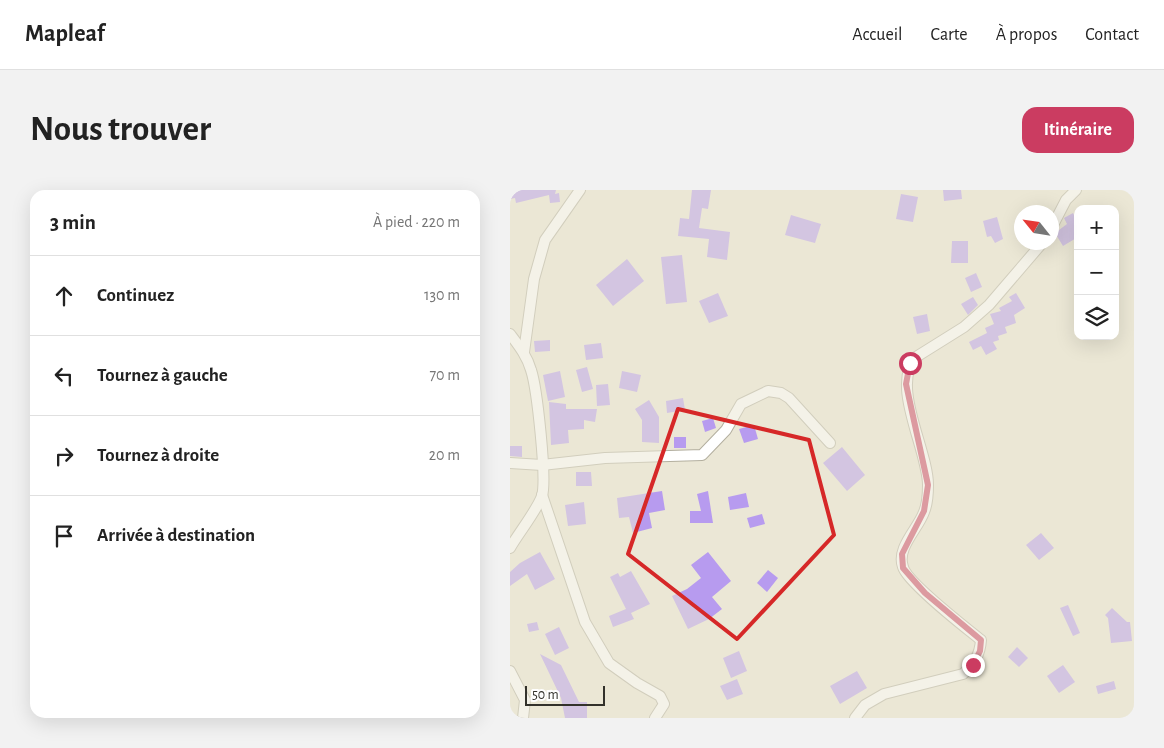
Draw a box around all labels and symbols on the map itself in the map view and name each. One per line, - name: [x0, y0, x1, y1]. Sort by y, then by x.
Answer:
- north arrow: [1014, 205, 1059, 250]
- route start: [899, 352, 922, 375]
- route end: [962, 654, 985, 677]
- scale bar: [525, 683, 605, 706]

